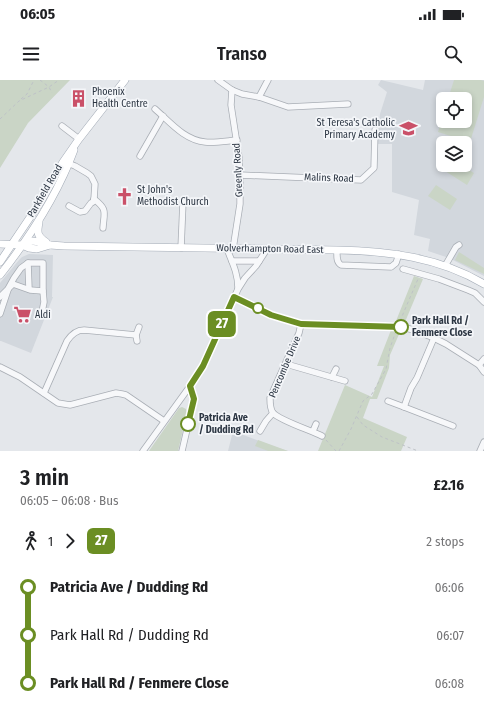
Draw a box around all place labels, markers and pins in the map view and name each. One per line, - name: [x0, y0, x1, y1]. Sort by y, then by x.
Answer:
- place label: Phoenix Health Centre: [92, 86, 148, 110]
- building icon: Phoenix Health Centre: [69, 88, 89, 108]
- place label: St Teresa's Catholic Primary Academy: [317, 117, 396, 141]
- school or university icon: St Teresa's Catholic Primary Academy: [398, 119, 418, 139]
- place label: St John's Methodist Church: [137, 184, 209, 208]
- church icon: St John's Methodist Church: [114, 186, 134, 206]
- unlabelled marker: [252, 302, 264, 314]
- supermarket icon: Aldi: [12, 305, 32, 325]
- place label: Aldi: [35, 309, 51, 321]
- place label: Park Hall Rd / Fenmere Close: [412, 315, 472, 339]
- marker: Park Hall Rd / Fenmere Close: [393, 319, 409, 335]
- place label: Patricia Ave / Dudding Rd: [199, 412, 254, 436]
- marker: Patricia Ave / Dudding Rd: [180, 416, 196, 432]

